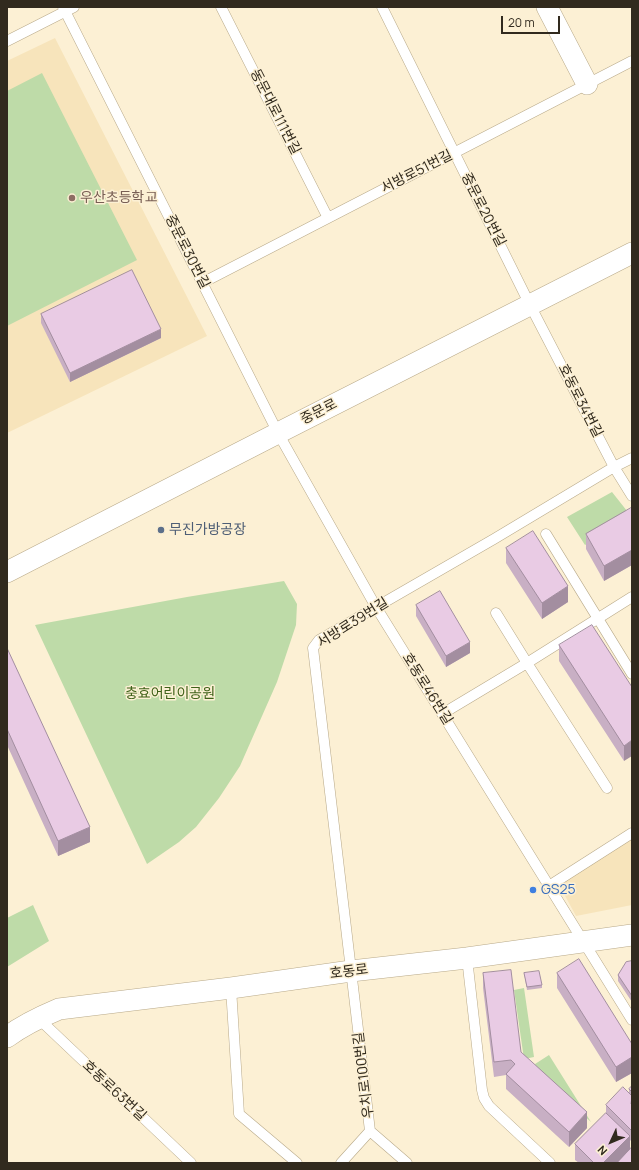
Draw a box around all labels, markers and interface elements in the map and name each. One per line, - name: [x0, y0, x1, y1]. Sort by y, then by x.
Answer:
- scale bar: [503, 8, 562, 34]
- text: 20 m: [508, 14, 535, 31]
- street label: 동문대로111번길: [246, 66, 304, 158]
- street label: 서방로51번길: [378, 147, 456, 197]
- street label: 중문로20번길: [457, 170, 509, 250]
- place label: 우산초등학교: [80, 190, 157, 206]
- marker: 우산초등학교: [67, 193, 77, 203]
- street label: 중문로30번길: [161, 212, 213, 292]
- street label: 호동로34번길: [554, 361, 606, 441]
- street label: 중문로: [298, 396, 340, 428]
- place label: 무진가방공장: [169, 522, 246, 538]
- marker: 무진가방공장: [156, 525, 166, 535]
- street label: 서방로39번길: [314, 594, 392, 652]
- street label: 호동로46번길: [398, 650, 456, 728]
- park label: 충효어린이공원: [125, 686, 215, 702]
- place label: GS25: [541, 882, 576, 898]
- marker: GS25: [528, 885, 538, 895]
- street label: 호동로: [329, 961, 369, 983]
- street label: 우치로100번길: [350, 1031, 378, 1119]
- street label: 호동로63번길: [79, 1057, 149, 1125]
- north arrow: [591, 1122, 631, 1162]
- text: N: [594, 1143, 610, 1159]

